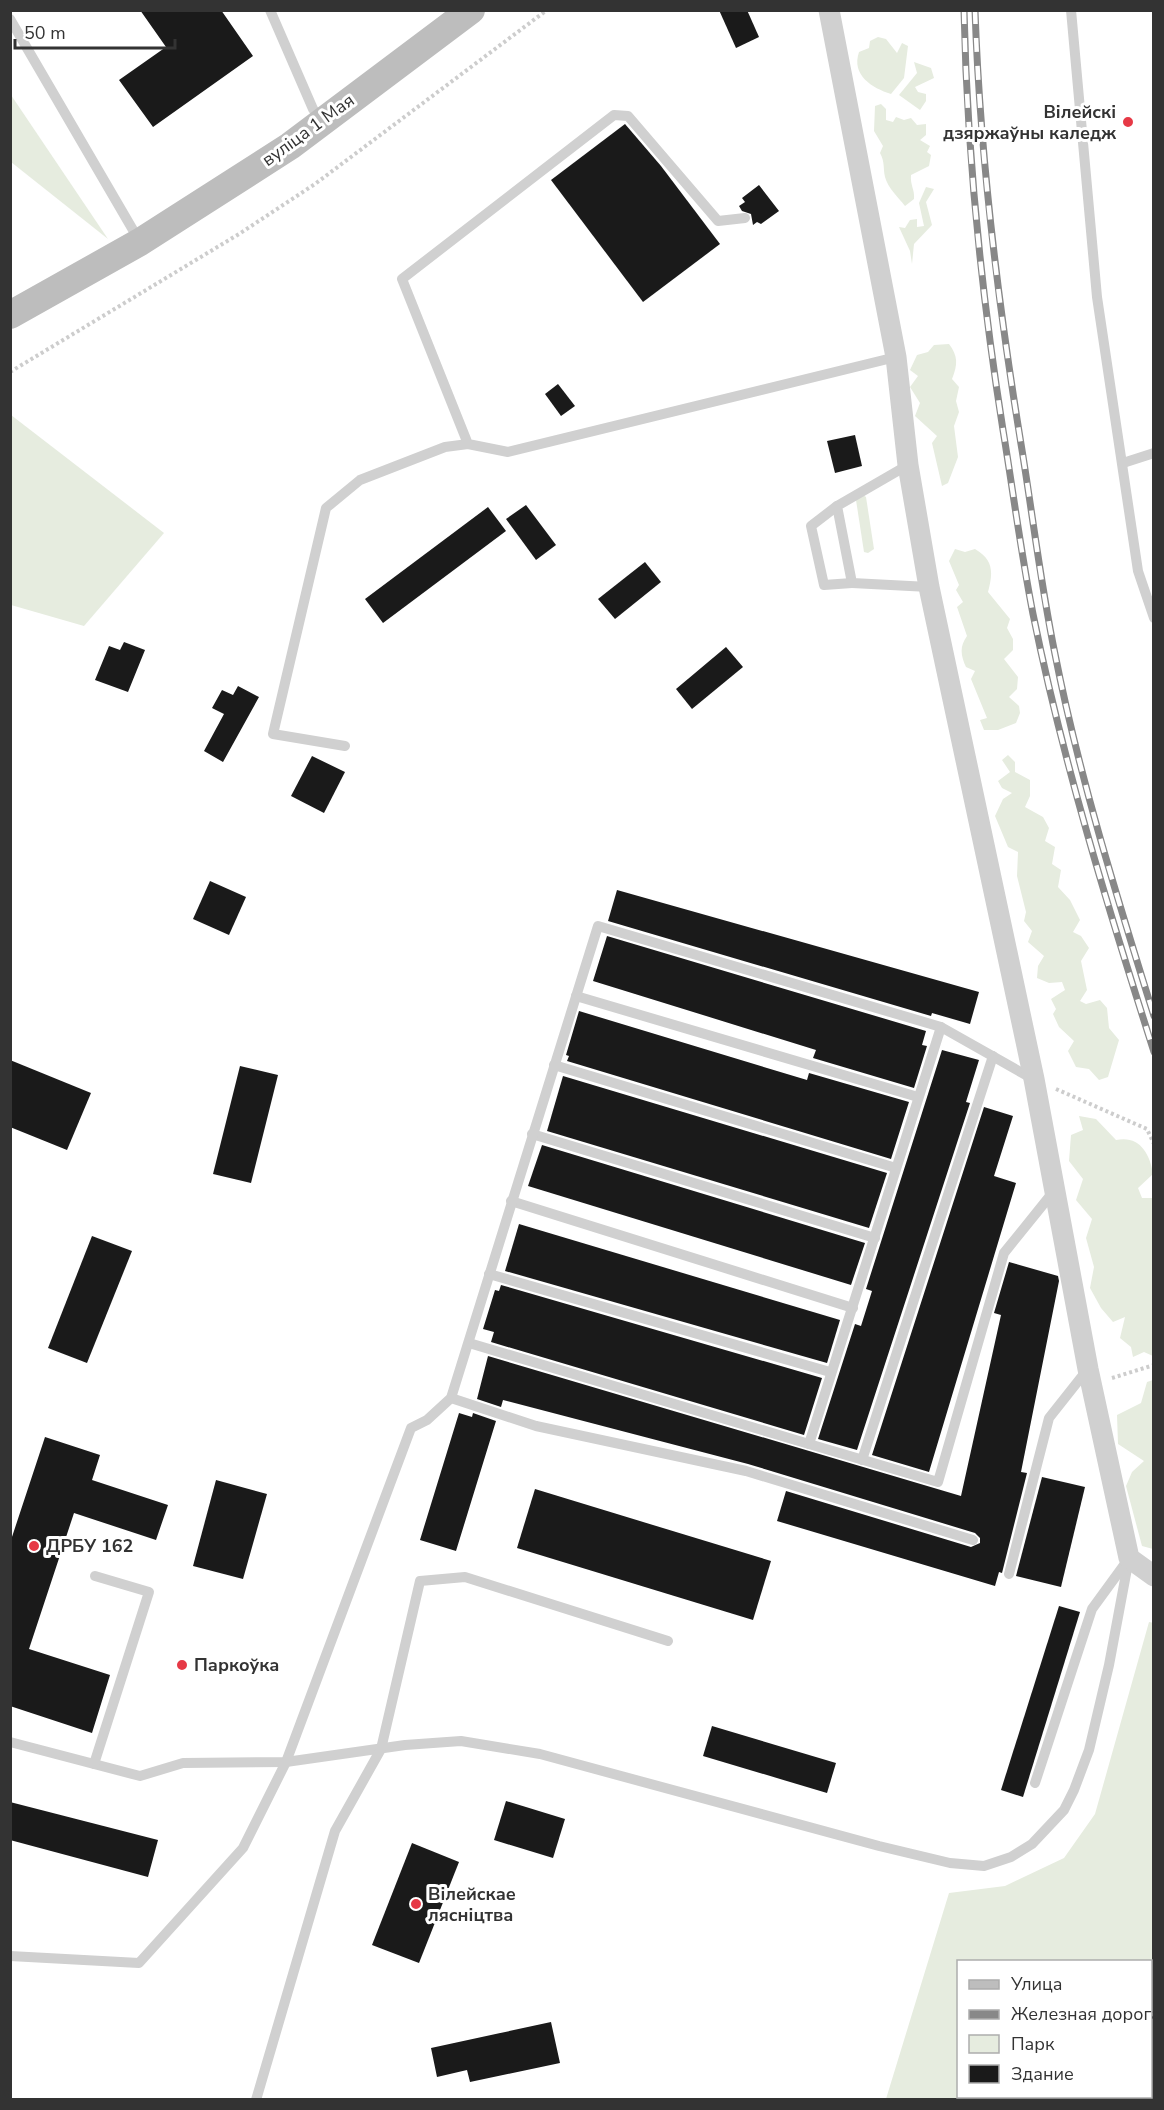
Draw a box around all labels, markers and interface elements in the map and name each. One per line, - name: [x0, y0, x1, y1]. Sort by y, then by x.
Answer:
- scale bar: [15, 12, 176, 50]
- text: 50 m: [24, 21, 66, 45]
- street label: вуліца 1 Мая: [257, 88, 359, 172]
- place label: Вілейскі дзяржаўны каледж: [943, 100, 1116, 145]
- marker: Вілейскі дзяржаўны каледж: [1121, 115, 1135, 129]
- place label: ДРБУ 162: [46, 1534, 133, 1558]
- marker: ДРБУ 162: [27, 1539, 41, 1553]
- place label: Паркоўка: [194, 1653, 279, 1677]
- marker: Паркоўка: [175, 1658, 189, 1672]
- place label: Вілейскае лясніцтва: [428, 1882, 516, 1927]
- marker: Вілейскае лясніцтва: [409, 1897, 423, 1911]
- legend: [957, 1960, 1152, 2098]
- text: Улица: [1010, 1972, 1062, 1996]
- text: Железная дорога: [1011, 2002, 1161, 2026]
- text: Парк: [1011, 2032, 1055, 2056]
- text: Здание: [1011, 2062, 1074, 2086]

